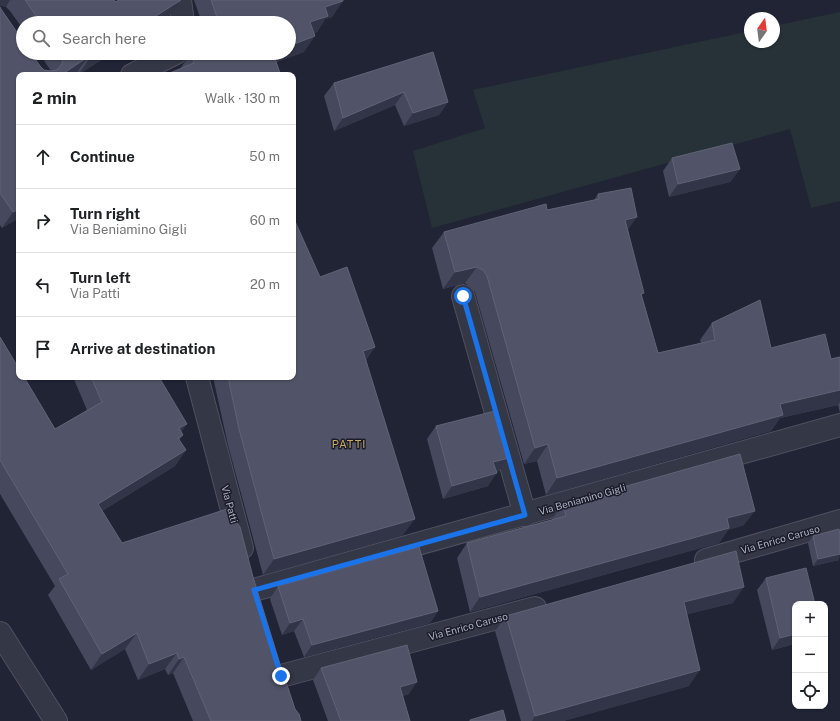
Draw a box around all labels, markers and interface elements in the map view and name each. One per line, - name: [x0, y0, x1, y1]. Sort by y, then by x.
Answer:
- north arrow: [744, 12, 780, 48]
- search box: [16, 16, 296, 60]
- icon: search: [30, 27, 52, 49]
- text: Search here: [62, 30, 146, 47]
- text: 2 min: [32, 88, 77, 108]
- text: Walk · 130 m: [205, 91, 280, 106]
- icon: ahead: [32, 146, 54, 168]
- text: Continue: [70, 148, 135, 165]
- text: 50 m: [249, 149, 280, 164]
- text: Turn right: [70, 205, 140, 222]
- icon: right: [32, 210, 54, 232]
- text: 60 m: [250, 213, 280, 228]
- text: Via Beniamino Gigli: [70, 222, 187, 237]
- text: Turn left: [70, 269, 131, 286]
- icon: left: [32, 274, 54, 296]
- text: 20 m: [250, 277, 280, 292]
- text: Via Patti: [70, 286, 120, 301]
- route start: [454, 287, 472, 305]
- icon: arrive: [32, 338, 54, 360]
- text: Arrive at destination: [70, 340, 215, 357]
- district label: PATTI: [332, 438, 366, 450]
- street label: Via Beniamino Gigli: [537, 481, 627, 517]
- street label: Via Patti: [219, 484, 241, 524]
- street label: Via Enrico Caruso: [739, 522, 821, 556]
- map controls: [792, 601, 828, 709]
- button: +: [792, 601, 828, 637]
- street label: Via Enrico Caruso: [427, 610, 509, 642]
- button: −: [792, 637, 828, 673]
- route end: [272, 667, 290, 685]
- button: locate: [792, 673, 828, 709]

